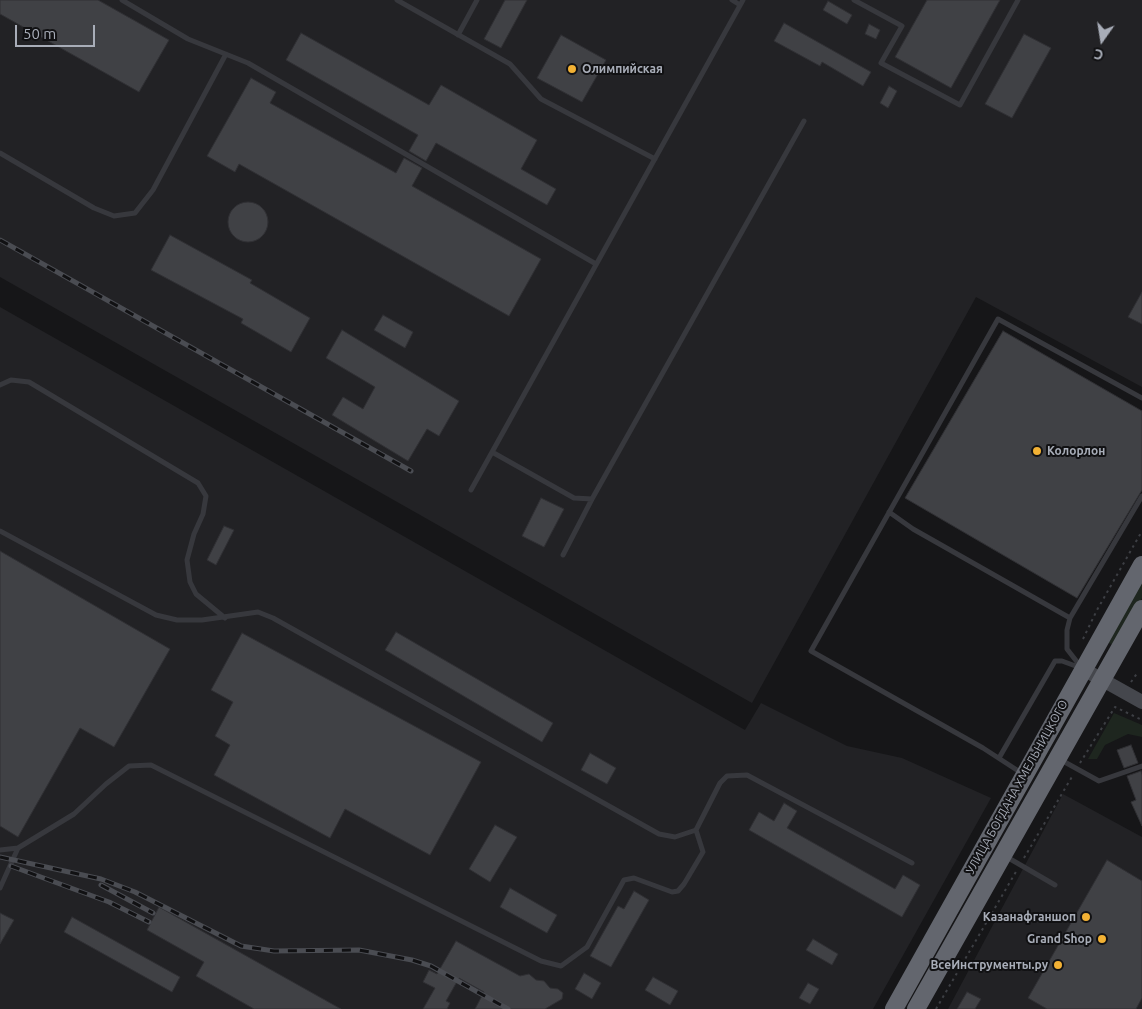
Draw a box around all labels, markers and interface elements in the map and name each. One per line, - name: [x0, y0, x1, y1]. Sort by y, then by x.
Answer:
- scale bar: [18, 15, 98, 47]
- north arrow: [1077, 15, 1127, 65]
- text: 50 m: [23, 25, 56, 42]
- text: С: [1092, 46, 1105, 63]
- place label: Олимпийская: [582, 62, 663, 76]
- marker: Олимпийская: [566, 63, 578, 75]
- place label: Колорлон: [1047, 444, 1105, 458]
- marker: Колорлон: [1031, 445, 1043, 457]
- street label: УЛИЦА БОГДАНА ХМЕЛЬНИЦКОГО: [963, 698, 1071, 876]
- place label: Казанафганшоп: [983, 910, 1076, 924]
- marker: Казанафганшоп: [1080, 911, 1092, 923]
- place label: Grand Shop: [1027, 932, 1092, 946]
- marker: Grand Shop: [1096, 933, 1108, 945]
- place label: ВсеИнструменты.ру: [930, 958, 1048, 972]
- marker: ВсеИнструменты.ру: [1052, 959, 1064, 971]

